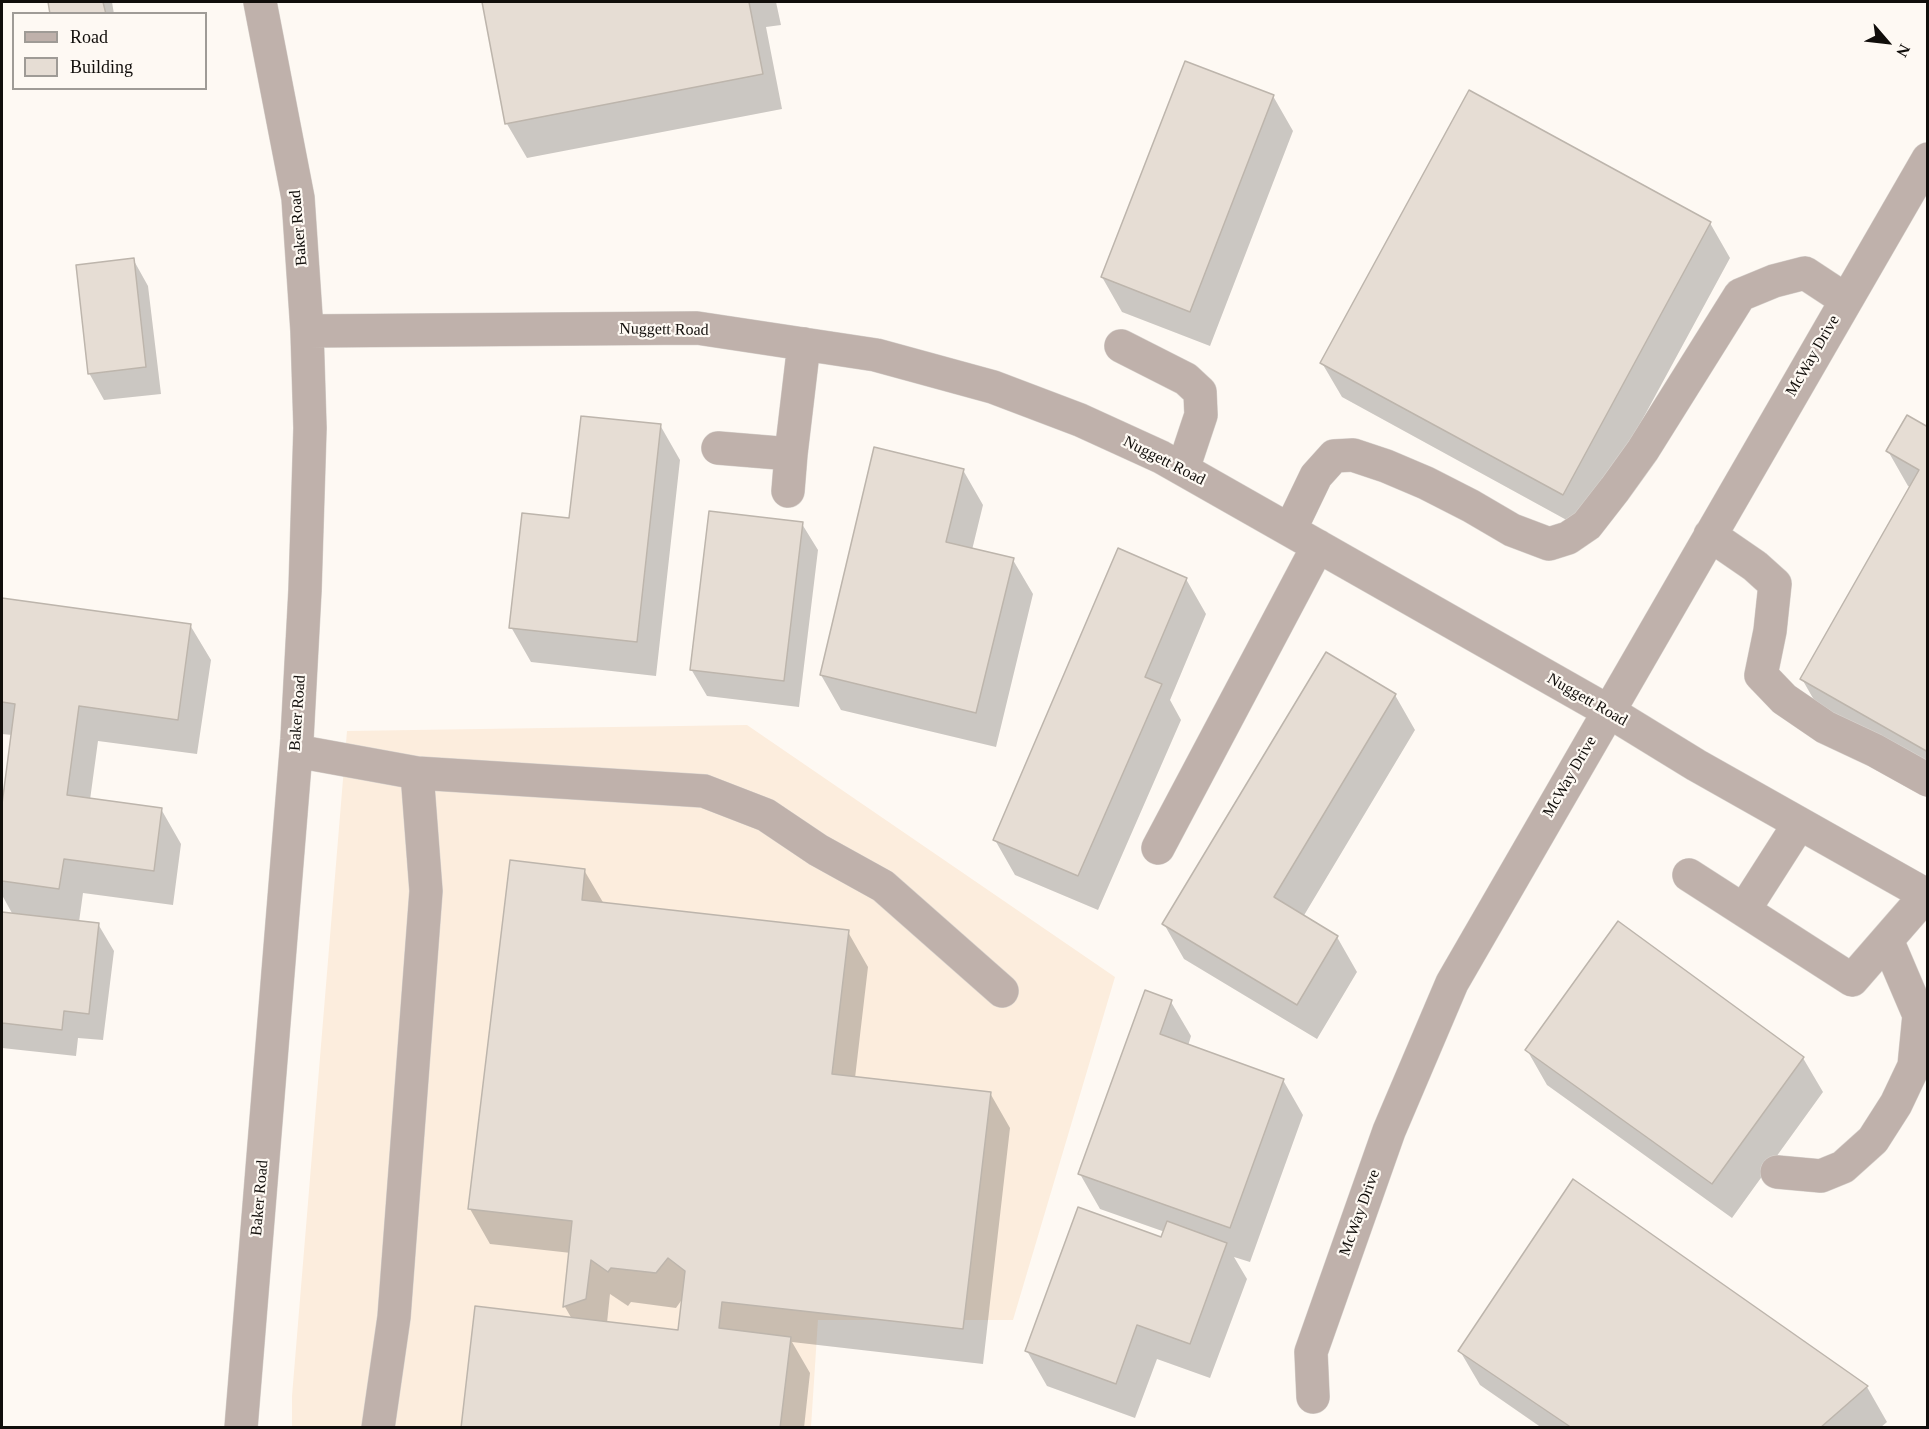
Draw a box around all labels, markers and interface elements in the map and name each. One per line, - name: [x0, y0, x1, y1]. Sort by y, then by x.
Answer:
- legend: [12, 12, 207, 90]
- north arrow: [1857, 12, 1917, 72]
- text: Road: [70, 27, 108, 47]
- text: N: [1893, 42, 1914, 60]
- text: Building: [70, 57, 133, 77]
- street label: Baker Road: [286, 189, 312, 267]
- street label: McWay Drive: [1782, 312, 1844, 400]
- street label: Nuggett Road: [619, 320, 709, 340]
- street label: Nuggett Road: [1120, 432, 1208, 490]
- street label: Nuggett Road: [1544, 669, 1630, 731]
- street label: Baker Road: [286, 674, 310, 752]
- street label: McWay Drive: [1539, 733, 1601, 821]
- street label: Baker Road: [247, 1159, 273, 1237]
- street label: McWay Drive: [1335, 1167, 1385, 1259]

